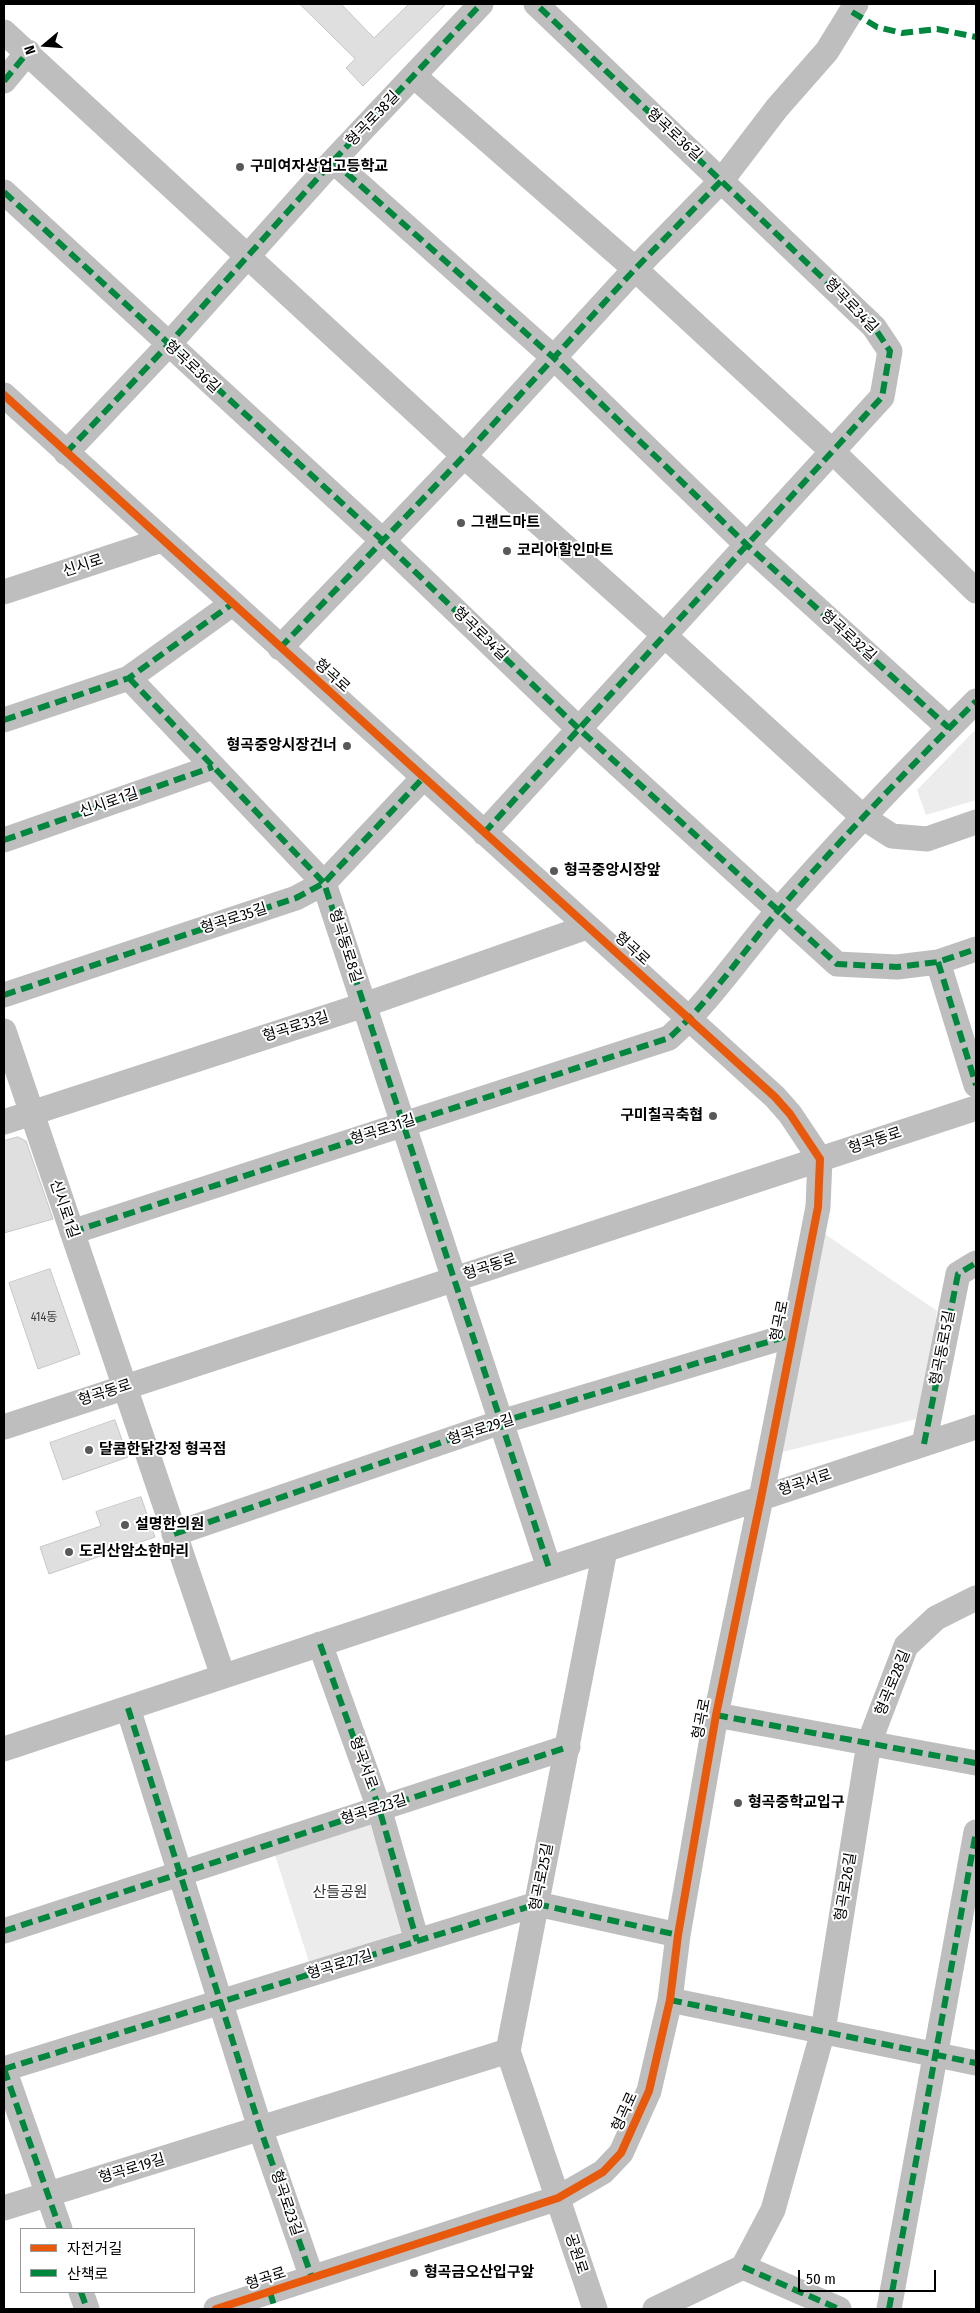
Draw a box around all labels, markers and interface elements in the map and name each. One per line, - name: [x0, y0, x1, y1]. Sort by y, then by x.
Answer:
- north arrow: [20, 20, 70, 70]
- text: N: [21, 43, 40, 56]
- street label: 형곡로38길: [342, 88, 404, 150]
- street label: 형곡로36길: [642, 105, 706, 165]
- place label: 구미여자상업고등학교: [250, 158, 388, 176]
- marker: 구미여자상업고등학교: [234, 161, 246, 173]
- street label: 형곡로34길: [821, 275, 881, 337]
- street label: 형곡로36길: [160, 337, 224, 397]
- place label: 그랜드마트: [471, 514, 540, 532]
- marker: 그랜드마트: [455, 517, 467, 529]
- place label: 코리아할인마트: [517, 542, 614, 560]
- marker: 코리아할인마트: [501, 545, 513, 557]
- street label: 신시로: [61, 551, 105, 581]
- street label: 형곡로34길: [449, 604, 511, 664]
- street label: 형곡로32길: [817, 606, 879, 666]
- street label: 형곡로: [311, 655, 353, 697]
- place label: 형곡중앙시장건너: [227, 737, 337, 755]
- marker: 형곡중앙시장건너: [341, 740, 353, 752]
- street label: 신시로1길: [77, 785, 141, 821]
- place label: 형곡중앙시장앞: [564, 862, 661, 880]
- marker: 형곡중앙시장앞: [548, 865, 560, 877]
- street label: 형곡로35길: [198, 900, 270, 938]
- street label: 형곡동로8길: [325, 907, 365, 985]
- street label: 형곡로: [611, 928, 653, 970]
- street label: 형곡로33길: [261, 1008, 331, 1046]
- place label: 구미칠곡축협: [620, 1107, 703, 1125]
- marker: 구미칠곡축협: [707, 1110, 719, 1122]
- street label: 형곡로31길: [348, 1111, 418, 1149]
- street label: 형곡동로: [846, 1124, 904, 1158]
- street label: 신시로1길: [46, 1177, 82, 1241]
- street label: 형곡동로: [461, 1250, 519, 1284]
- street label: 형곡로: [767, 1299, 793, 1343]
- street label: 형곡동로5길: [927, 1309, 959, 1387]
- house number: 414동: [31, 1311, 57, 1325]
- street label: 형곡동로: [76, 1376, 134, 1410]
- street label: 형곡로29길: [445, 1411, 517, 1449]
- place label: 달콤한닭강정 형곡점: [99, 1441, 226, 1459]
- marker: 달콤한닭강정 형곡점: [83, 1444, 95, 1456]
- street label: 형곡서로: [776, 1466, 834, 1500]
- place label: 설명한의원: [135, 1516, 204, 1534]
- marker: 설명한의원: [119, 1519, 131, 1531]
- place label: 도리산암소한마리: [79, 1543, 189, 1561]
- marker: 도리산암소한마리: [63, 1546, 75, 1558]
- street label: 형곡로28길: [872, 1647, 914, 1719]
- street label: 형곡로: [689, 1697, 715, 1741]
- street label: 형곡서로: [345, 1734, 381, 1792]
- street label: 형곡로23길: [339, 1791, 409, 1829]
- place label: 형곡중학교입구: [748, 1794, 845, 1812]
- marker: 형곡중학교입구: [732, 1797, 744, 1809]
- street label: 형곡로25길: [527, 1842, 557, 1912]
- street label: 형곡로26길: [832, 1851, 860, 1923]
- park label: 산들공원: [312, 1884, 368, 1902]
- street label: 형곡로27길: [305, 1946, 375, 1984]
- street label: 형곡로: [608, 2089, 642, 2135]
- street label: 형곡로19길: [97, 2150, 167, 2188]
- street label: 형곡로23길: [266, 2168, 306, 2238]
- legend: [20, 2228, 195, 2293]
- street label: 공원로: [561, 2232, 591, 2276]
- text: 자전거길: [67, 2240, 122, 2258]
- scale bar: [800, 2260, 938, 2292]
- street label: 형곡로: [244, 2264, 288, 2294]
- place label: 형곡금오산입구앞: [424, 2264, 534, 2282]
- text: 산책로: [67, 2265, 108, 2283]
- marker: 형곡금오산입구앞: [408, 2267, 420, 2279]
- text: 50 m: [806, 2270, 836, 2288]

